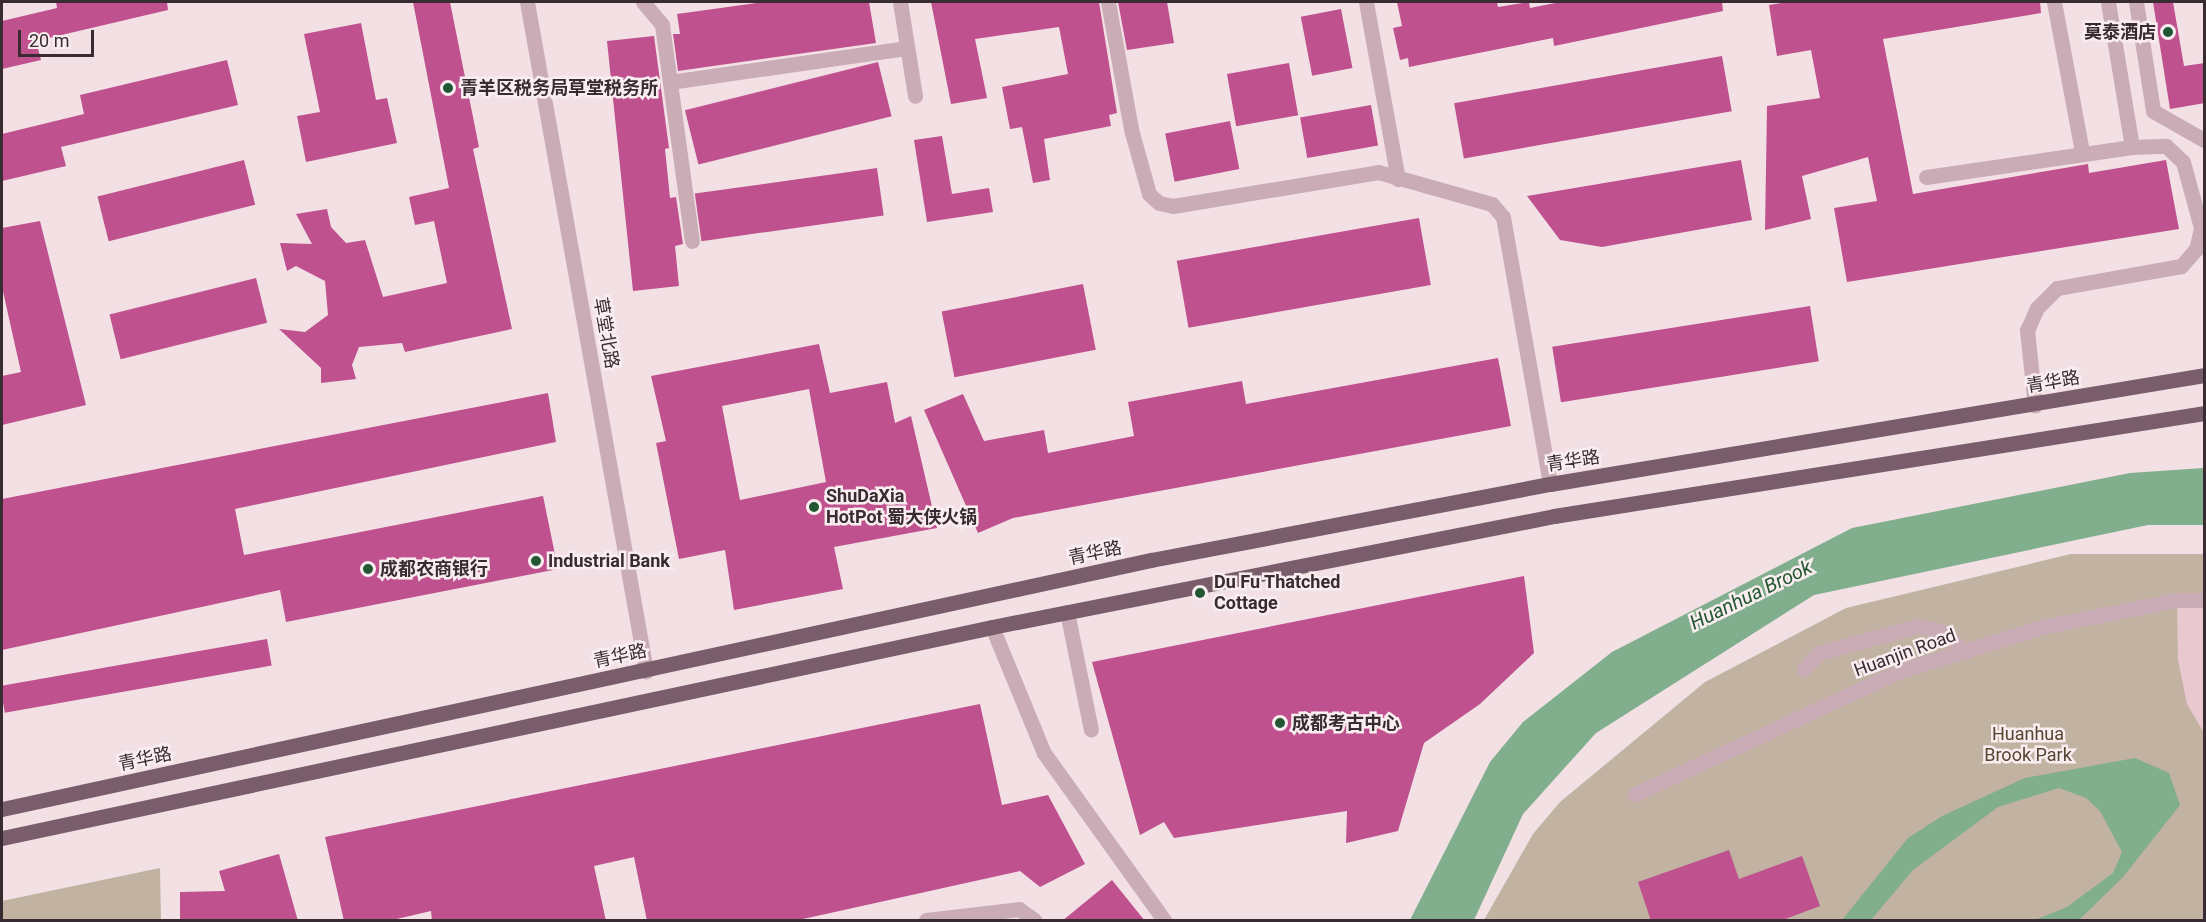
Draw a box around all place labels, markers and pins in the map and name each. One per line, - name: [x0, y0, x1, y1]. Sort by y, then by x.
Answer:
- place label: 莫泰酒店: [2084, 21, 2156, 43]
- marker: 莫泰酒店: [2161, 25, 2175, 39]
- place label: 青羊区税务局草堂税务所: [460, 77, 658, 99]
- marker: 青羊区税务局草堂税务所: [441, 81, 455, 95]
- place label: ShuDaXia HotPot 蜀大侠火锅: [826, 486, 977, 528]
- marker: ShuDaXia HotPot 蜀大侠火锅: [807, 500, 821, 514]
- place label: Industrial Bank: [548, 550, 670, 572]
- marker: Industrial Bank: [529, 554, 543, 568]
- place label: 成都农商银行: [380, 558, 488, 580]
- marker: 成都农商银行: [361, 562, 375, 576]
- place label: Du Fu Thatched Cottage: [1214, 572, 1341, 614]
- marker: Du Fu Thatched Cottage: [1191, 584, 1209, 602]
- place label: 成都考古中心: [1292, 712, 1400, 734]
- marker: 成都考古中心: [1273, 716, 1287, 730]

